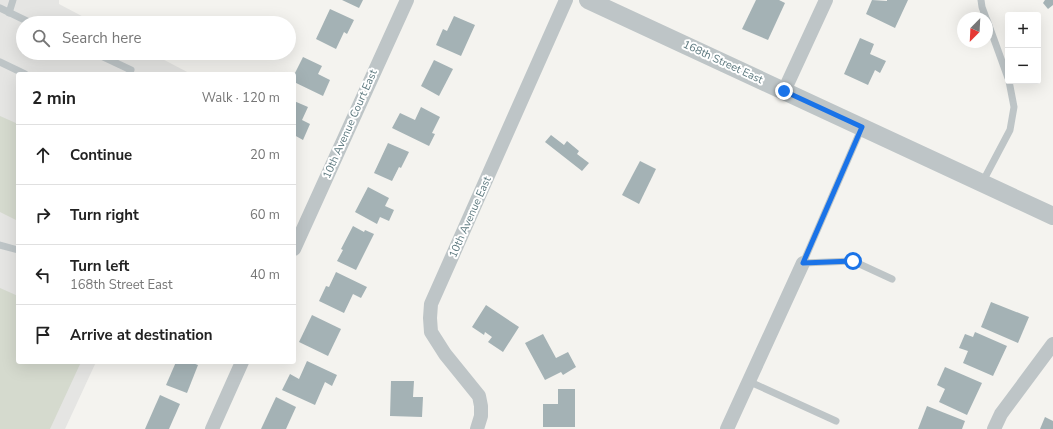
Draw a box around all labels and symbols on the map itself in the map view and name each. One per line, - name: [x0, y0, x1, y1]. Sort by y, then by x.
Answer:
- north arrow: [957, 12, 993, 48]
- street label: 168th Street East: [680, 37, 766, 87]
- street label: 10th Avenue Court East: [319, 67, 381, 181]
- route end: [775, 82, 793, 100]
- street label: 10th Avenue East: [445, 174, 495, 260]
- route start: [844, 252, 862, 270]

